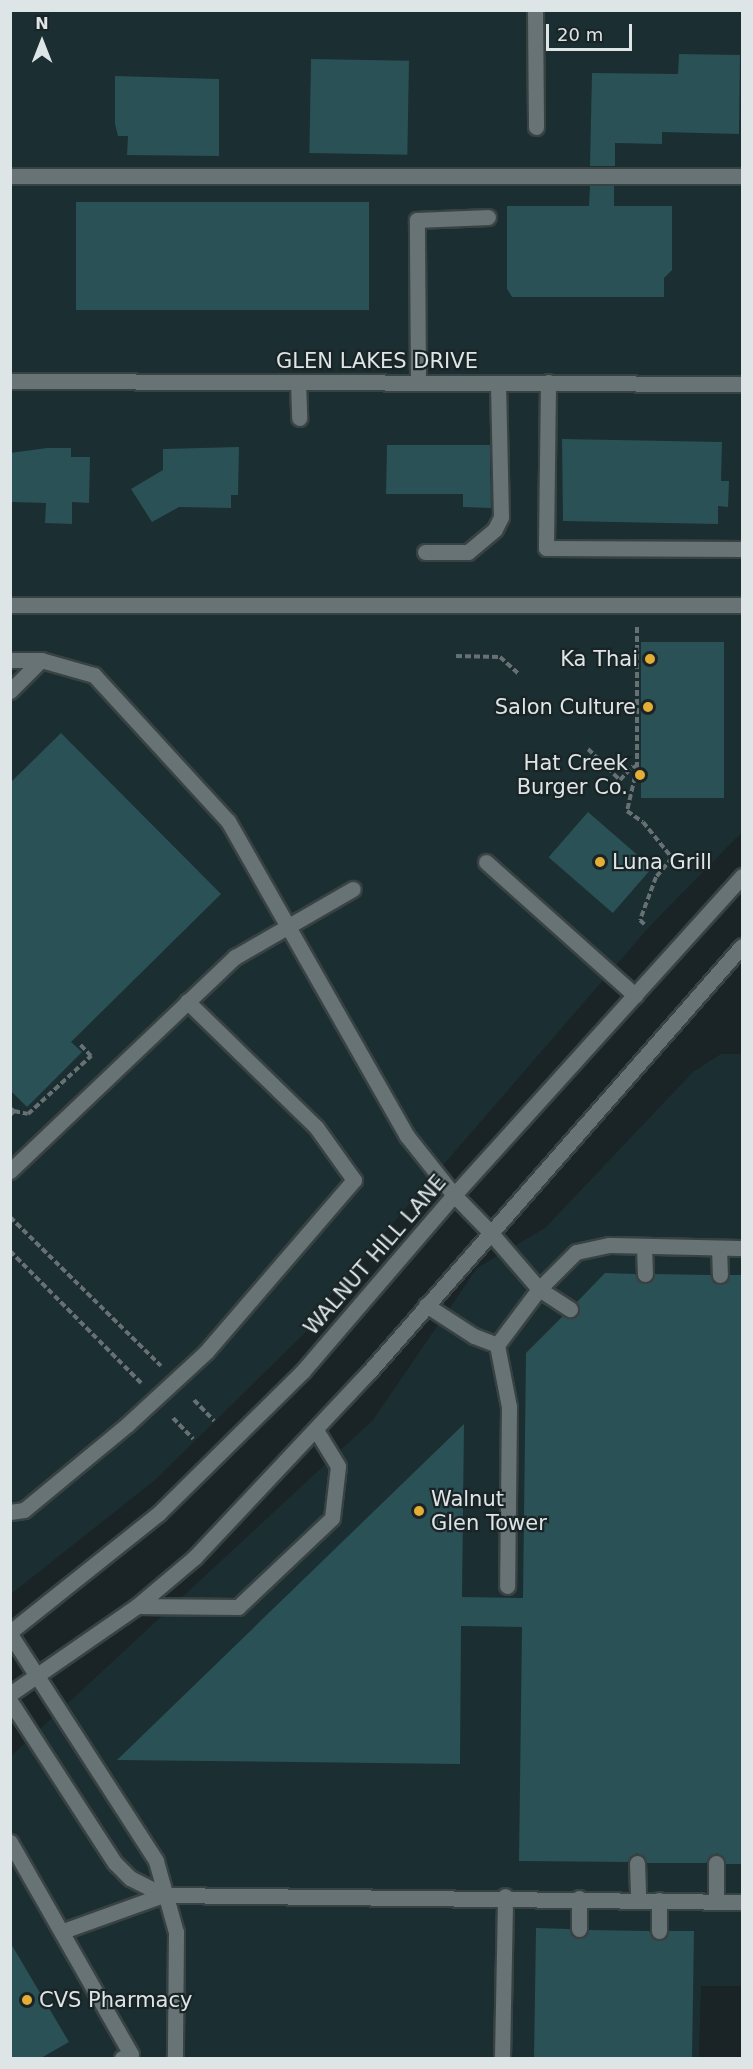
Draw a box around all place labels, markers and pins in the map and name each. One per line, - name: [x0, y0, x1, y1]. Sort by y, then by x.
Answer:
- place label: Ka Thai: [560, 646, 638, 672]
- marker: Ka Thai: [643, 652, 657, 666]
- place label: Salon Culture: [495, 694, 636, 720]
- marker: Salon Culture: [641, 700, 655, 714]
- place label: Hat Creek Burger Co.: [517, 750, 628, 800]
- marker: Hat Creek Burger Co.: [633, 768, 647, 782]
- place label: Luna Grill: [612, 849, 712, 875]
- marker: Luna Grill: [593, 855, 607, 869]
- place label: Walnut Glen Tower: [431, 1486, 547, 1536]
- marker: Walnut Glen Tower: [412, 1504, 426, 1518]
- place label: CVS Pharmacy: [39, 1987, 192, 2013]
- marker: CVS Pharmacy: [20, 1993, 34, 2007]

